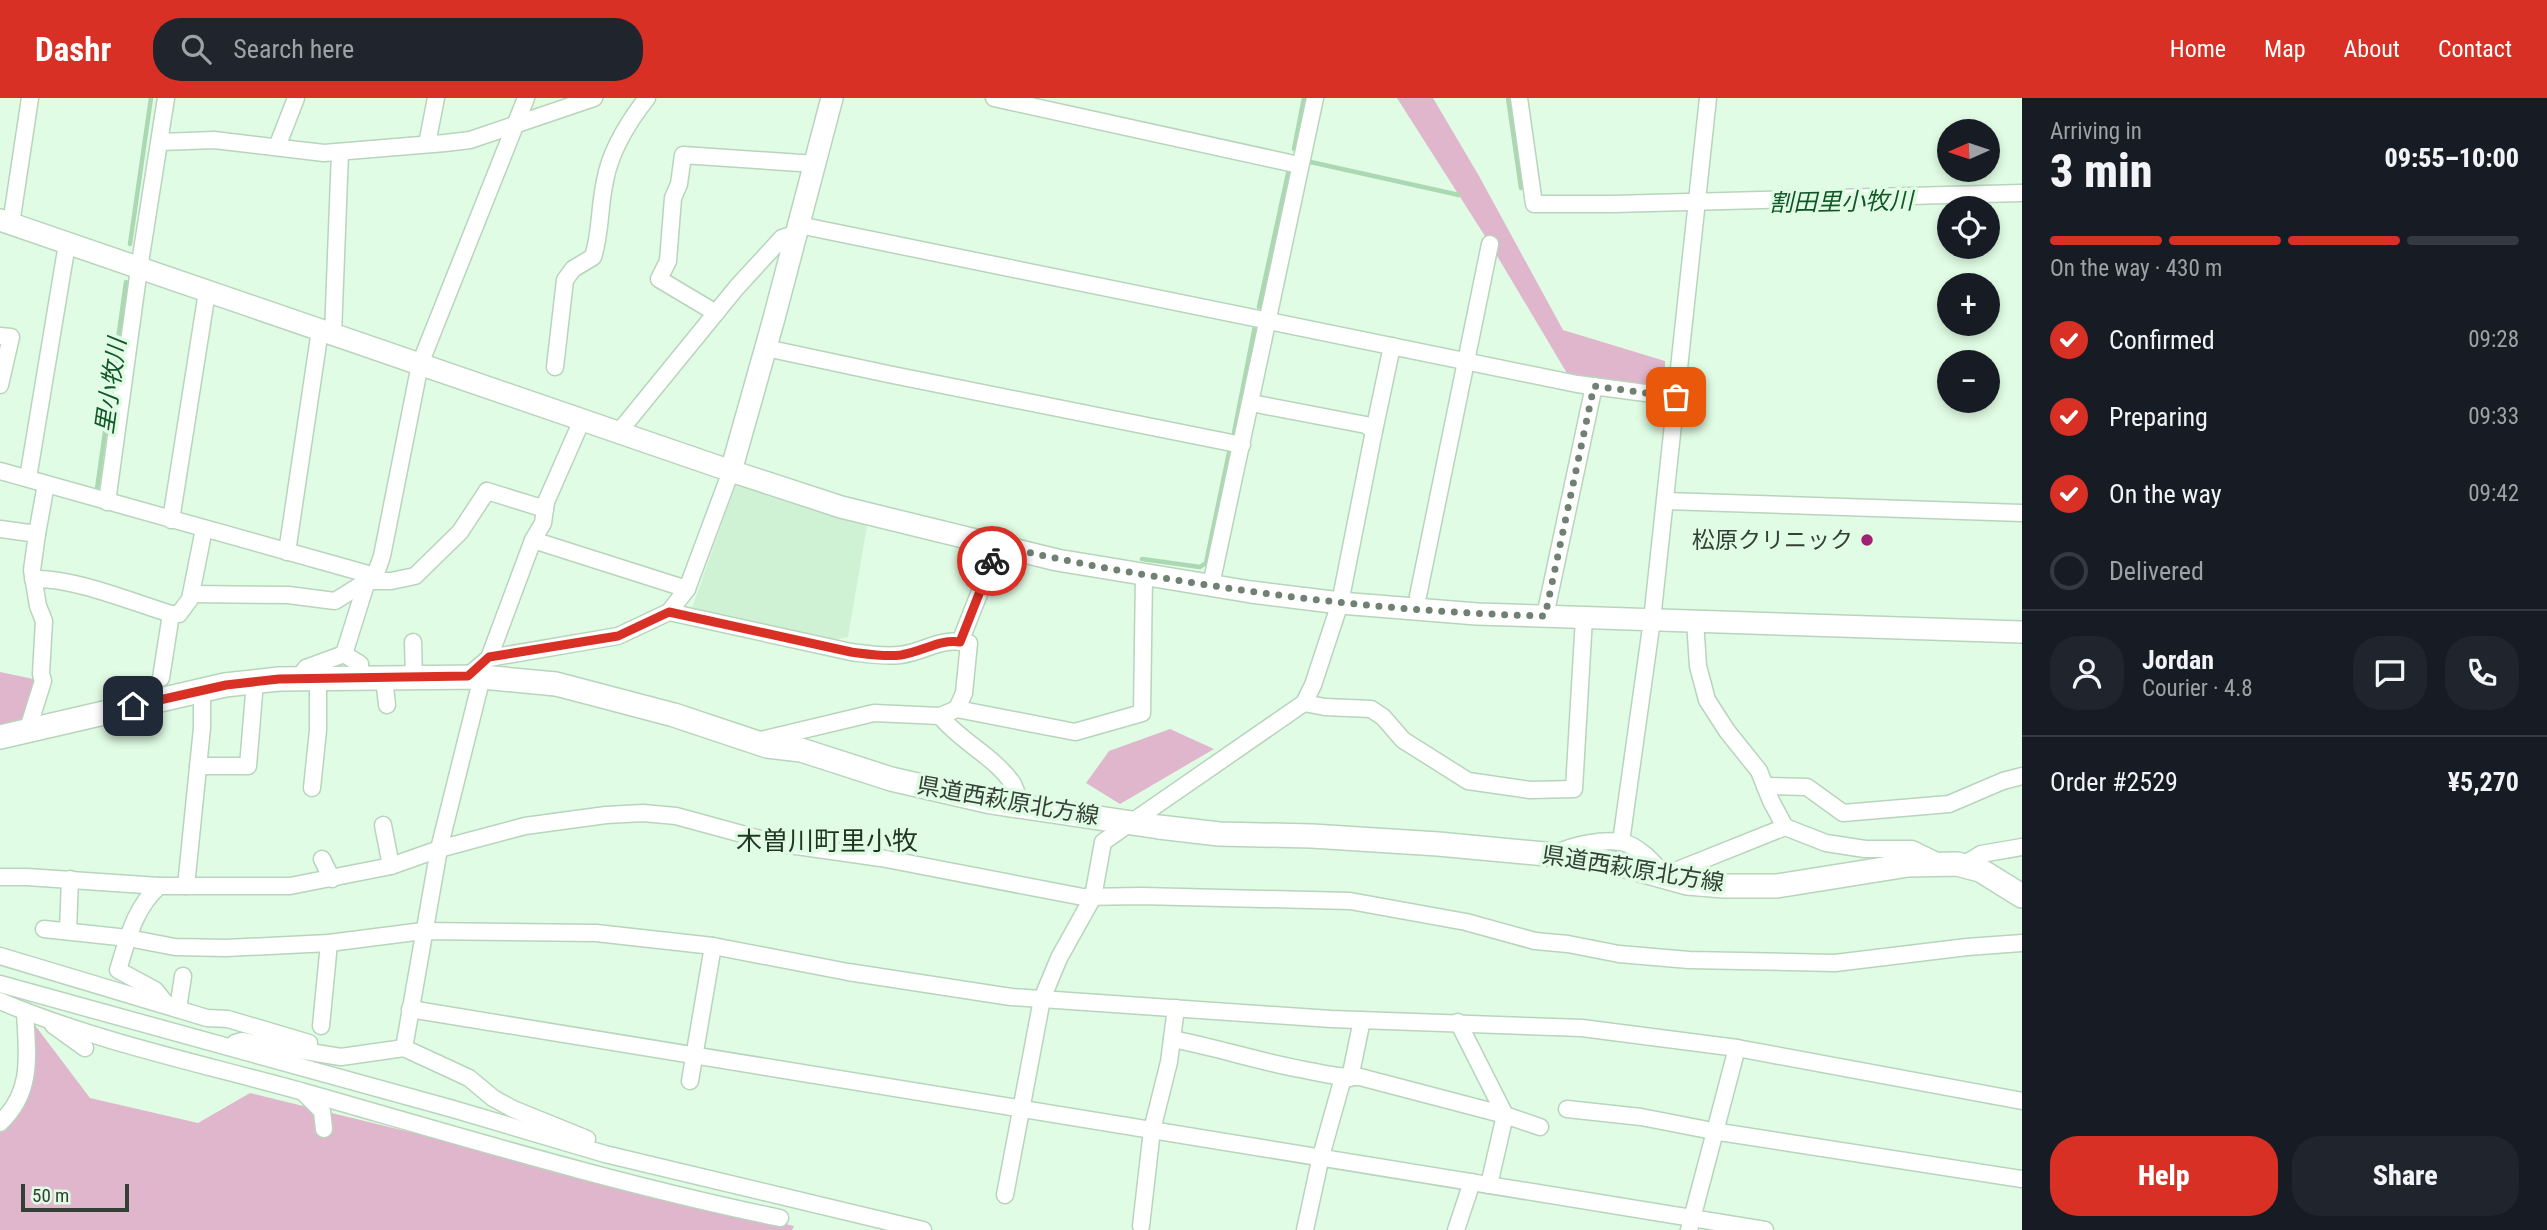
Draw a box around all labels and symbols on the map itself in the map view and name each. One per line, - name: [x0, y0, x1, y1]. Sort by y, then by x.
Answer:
- north arrow: [1937, 119, 2000, 182]
- water label: 割田里小牧川: [1769, 187, 1916, 217]
- water label: 里小牧川: [90, 334, 132, 435]
- pin: [1646, 367, 1706, 427]
- courier: [957, 526, 1027, 596]
- place label: 松原クリニック: [1692, 527, 1853, 554]
- marker: 松原クリニック: [1859, 532, 1875, 548]
- pin: [103, 676, 163, 736]
- street label: 県道西萩原北方線: [915, 772, 1101, 830]
- district label: 木曽川町里小牧: [736, 826, 918, 856]
- street label: 県道西萩原北方線: [1540, 841, 1726, 897]
- scale bar: [21, 1181, 130, 1213]

